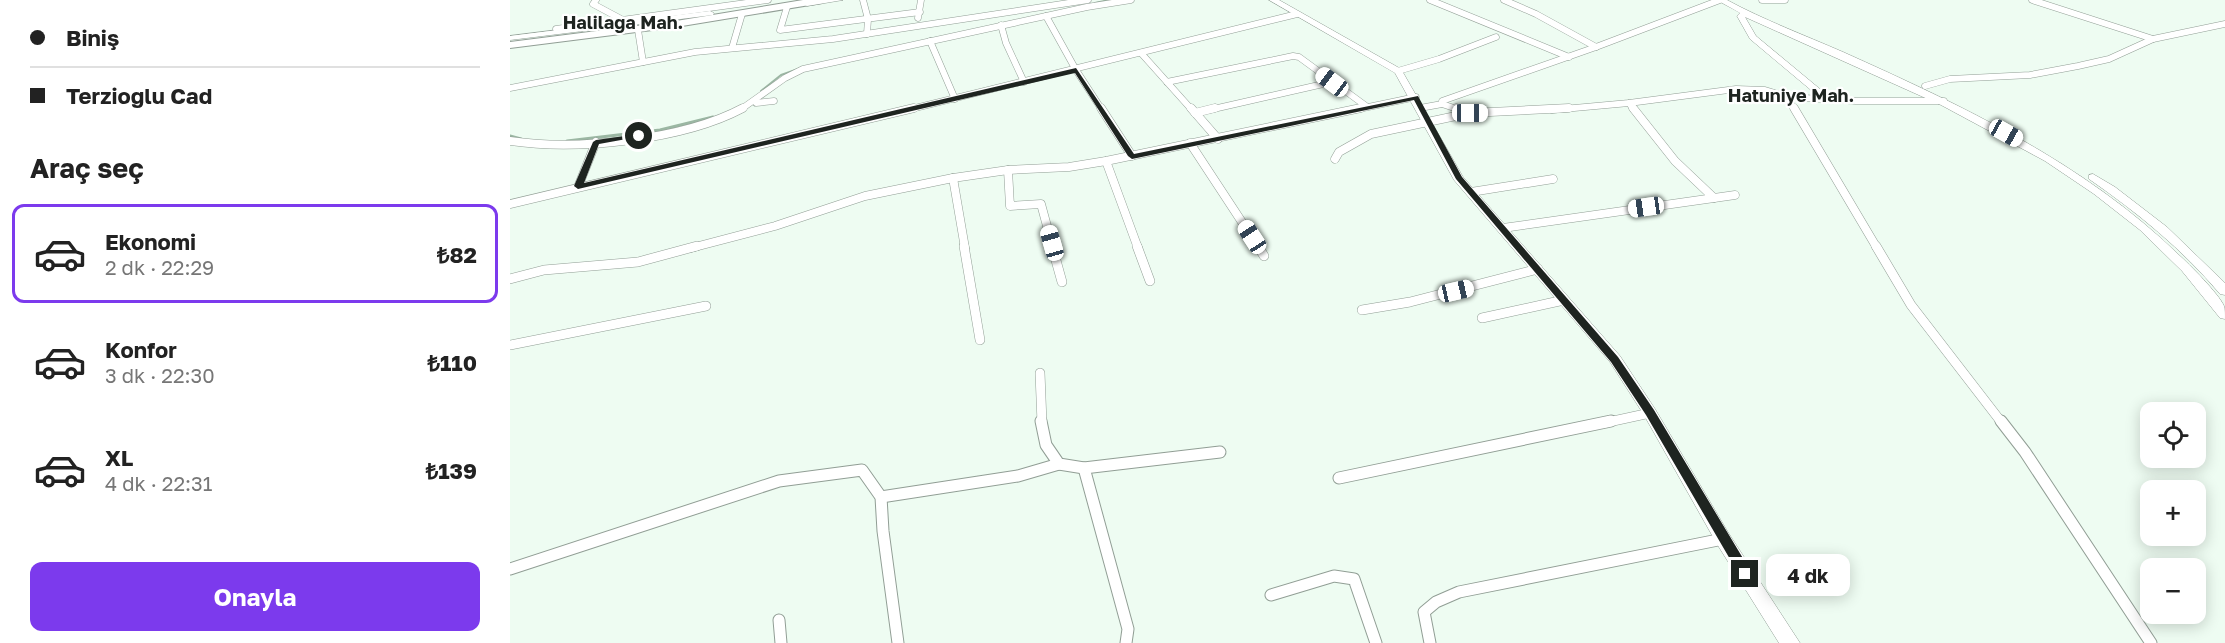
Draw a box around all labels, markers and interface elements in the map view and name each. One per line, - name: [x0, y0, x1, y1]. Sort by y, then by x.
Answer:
- district label: Halilağa Mah.: [563, 11, 683, 33]
- text: Biniş: [66, 24, 119, 51]
- car: [1312, 64, 1352, 100]
- text: Terzioğlu Cad: [66, 82, 212, 109]
- district label: Hatuniye Mah.: [1728, 84, 1854, 106]
- car: [1452, 104, 1488, 122]
- car: [1986, 116, 2026, 150]
- route start: [625, 122, 652, 149]
- text: Araç seç: [30, 152, 144, 184]
- car: [1627, 196, 1665, 218]
- car: [1235, 217, 1269, 257]
- car: [1038, 223, 1066, 263]
- icon: car: [33, 227, 87, 281]
- text: Ekonomi: [105, 228, 196, 255]
- text: ₺82: [437, 241, 477, 268]
- text: 2 dk · 22:29: [105, 255, 214, 279]
- car: [1436, 278, 1476, 304]
- icon: car: [33, 335, 87, 389]
- text: Konfor: [105, 336, 177, 363]
- text: ₺110: [427, 349, 477, 376]
- text: 3 dk · 22:30: [105, 363, 215, 387]
- map controls: [2140, 402, 2206, 624]
- button: locate: [2140, 402, 2206, 468]
- icon: car: [33, 443, 87, 497]
- text: XL: [105, 444, 133, 471]
- text: ₺139: [426, 457, 477, 484]
- text: 4 dk · 22:31: [105, 471, 212, 495]
- button: +: [2140, 480, 2206, 546]
- callout: 4 dk: [1766, 553, 1850, 595]
- button: −: [2140, 558, 2206, 624]
- route end: [1731, 560, 1758, 587]
- button: Onayla: [30, 562, 480, 631]
- text: 4 dk: [1787, 563, 1829, 587]

